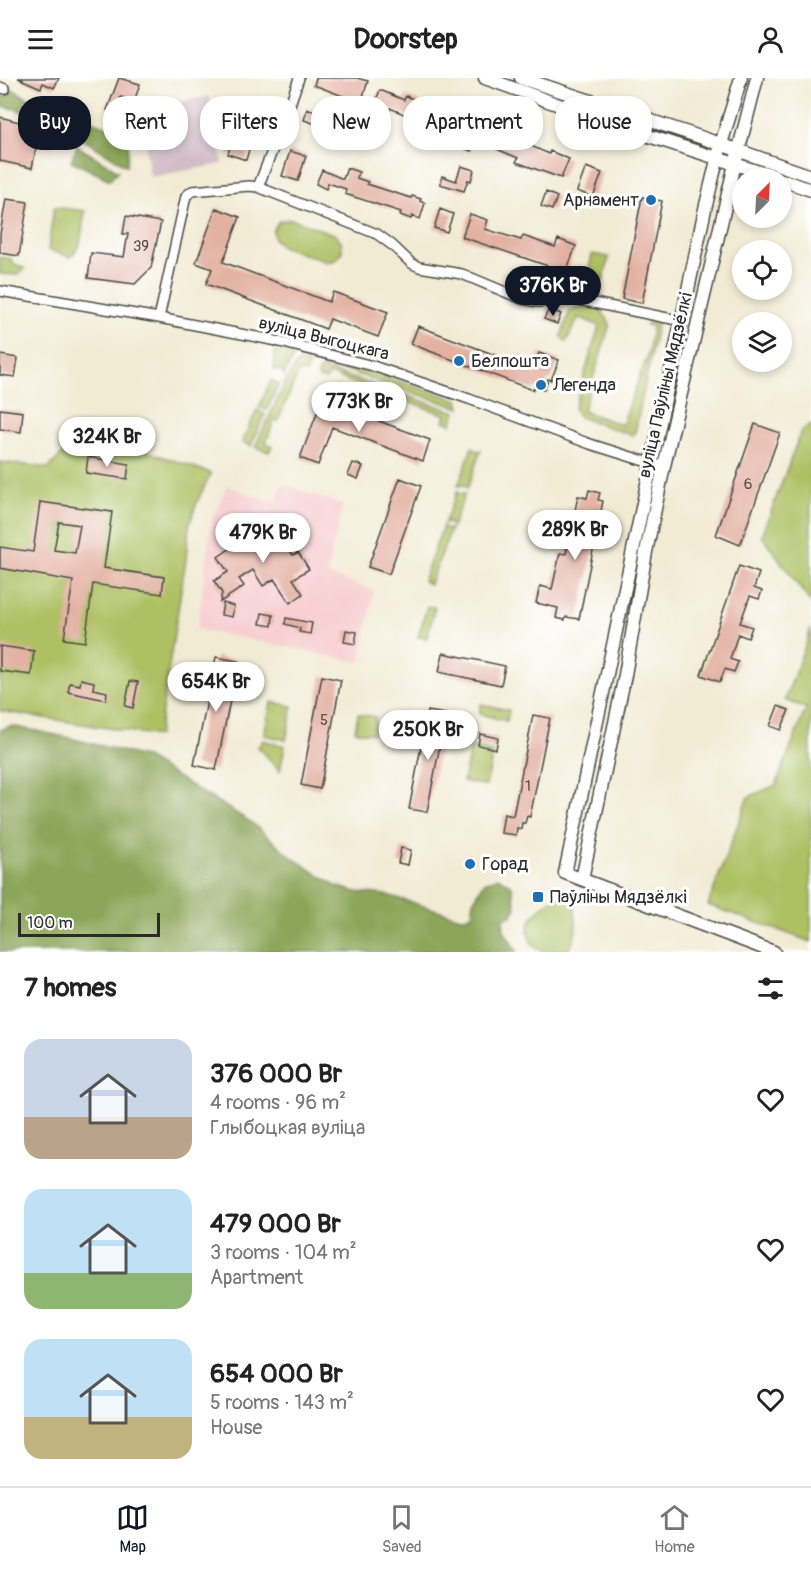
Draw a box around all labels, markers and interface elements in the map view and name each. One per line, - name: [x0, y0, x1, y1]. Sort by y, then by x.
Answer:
- icon: menu: [24, 23, 57, 56]
- text: Doorstep: [353, 23, 458, 56]
- icon: person: [754, 23, 787, 56]
- chip: Buy: [18, 96, 91, 150]
- chip: Rent: [103, 96, 188, 150]
- chip: Filters: [200, 96, 299, 150]
- chip: New: [311, 96, 391, 150]
- chip: Apartment: [403, 96, 543, 150]
- chip: House: [555, 96, 652, 150]
- north arrow: [732, 168, 792, 228]
- map controls: [732, 168, 792, 372]
- place label: Арнамент: [563, 189, 639, 212]
- marker: Арнамент: [644, 193, 658, 207]
- house number: 39: [133, 237, 149, 256]
- button: locate: [732, 240, 792, 300]
- pin: 376K Br: [498, 266, 608, 317]
- text: 376K Br: [519, 273, 587, 298]
- street label: вуліца Паўліны Мядзёлкі: [633, 290, 698, 480]
- street label: вуліца Выгоцкага: [256, 311, 392, 366]
- button: layers: [732, 312, 792, 372]
- place label: Белпошта: [471, 350, 549, 373]
- marker: Белпошта: [452, 354, 466, 368]
- place label: Легенда: [552, 374, 616, 397]
- marker: Легенда: [534, 378, 548, 392]
- pin: 773K Br: [304, 382, 414, 433]
- text: 773K Br: [325, 389, 393, 414]
- pin: 324K Br: [52, 417, 162, 468]
- text: 324K Br: [73, 424, 141, 449]
- house number: 6: [744, 475, 752, 494]
- pin: 289K Br: [520, 510, 630, 561]
- pin: 479K Br: [208, 513, 318, 564]
- text: 289K Br: [542, 517, 608, 542]
- text: 479K Br: [229, 520, 297, 545]
- pin: 654K Br: [161, 662, 271, 713]
- text: 654K Br: [182, 669, 250, 694]
- pin: 250K Br: [373, 710, 483, 761]
- house number: 5: [320, 711, 328, 730]
- text: 250K Br: [393, 717, 463, 742]
- house number: 1: [525, 777, 531, 796]
- place label: Горад: [482, 853, 528, 876]
- marker: Горад: [463, 857, 477, 871]
- place label: Паўліны Мядзёлкі: [550, 886, 687, 909]
- marker: Паўліны Мядзёлкі: [531, 890, 545, 904]
- scale bar: [18, 910, 160, 938]
- text: 100 m: [27, 913, 73, 933]
- text: 7 homes: [24, 972, 116, 1004]
- icon: filters: [754, 972, 787, 1005]
- text: 376 000 Br: [210, 1058, 342, 1090]
- icon: home: [72, 1063, 144, 1135]
- icon: heart: [754, 1083, 787, 1116]
- text: 4 rooms · 96 m²: [210, 1090, 346, 1115]
- text: Глыбоцкая вуліца: [210, 1115, 365, 1140]
- text: 479 000 Br: [210, 1208, 341, 1240]
- icon: home: [72, 1213, 144, 1285]
- icon: heart: [754, 1233, 787, 1266]
- text: 3 rooms · 104 m²: [210, 1240, 357, 1265]
- text: Apartment: [210, 1265, 303, 1290]
- text: 654 000 Br: [210, 1358, 343, 1390]
- icon: home: [72, 1363, 144, 1435]
- icon: heart: [754, 1383, 787, 1416]
- text: 5 rooms · 143 m²: [210, 1390, 354, 1415]
- text: House: [210, 1415, 262, 1440]
- tab: Map: [116, 1501, 149, 1557]
- tab: Saved: [382, 1501, 422, 1557]
- tab: Home: [654, 1501, 695, 1557]

